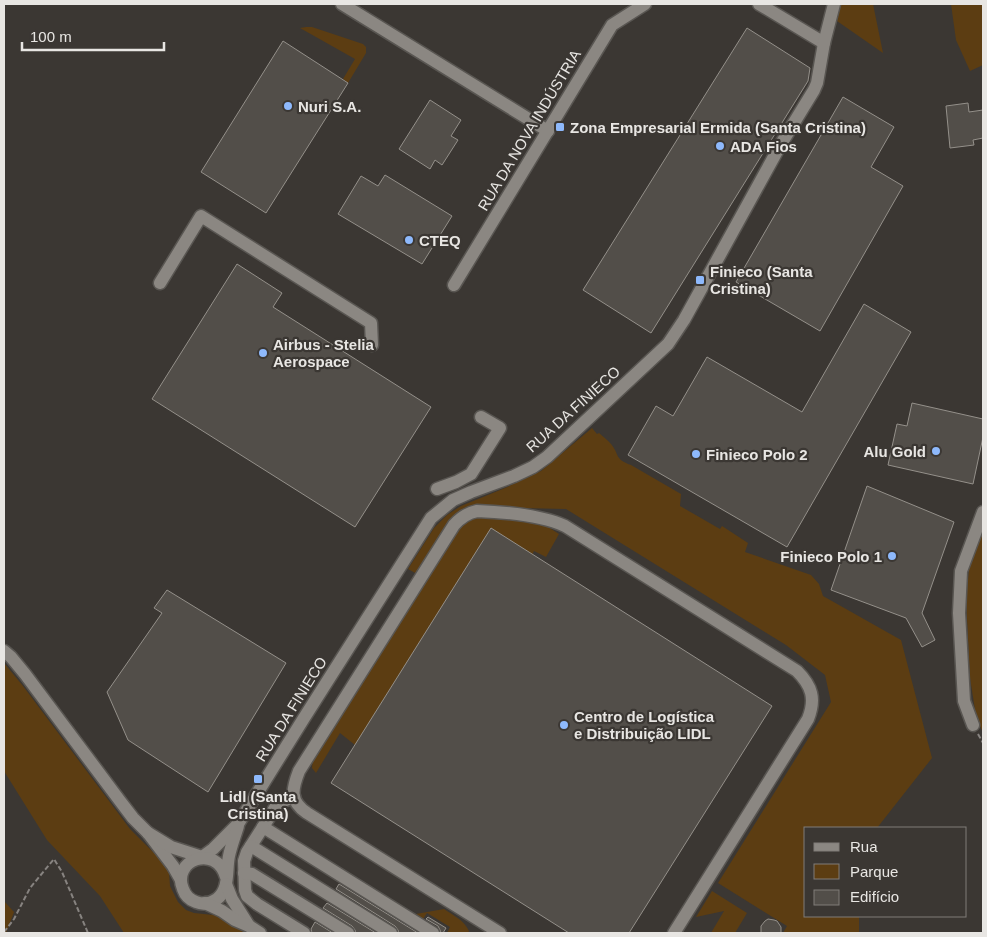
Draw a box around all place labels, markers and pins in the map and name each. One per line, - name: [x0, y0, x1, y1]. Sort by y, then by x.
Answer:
- place label: Nuri S.A.: [298, 98, 361, 115]
- marker: Nuri S.A.: [282, 100, 294, 112]
- place label: Zona Empresarial Ermida (Santa Cristina): [570, 119, 866, 136]
- marker: Zona Empresarial Ermida (Santa Cristina): [554, 121, 566, 133]
- place label: ADA Fios: [730, 138, 797, 155]
- marker: ADA Fios: [714, 140, 726, 152]
- place label: CTEQ: [419, 232, 461, 249]
- marker: CTEQ: [403, 234, 415, 246]
- place label: Finieco (Santa Cristina): [710, 263, 813, 297]
- marker: Finieco (Santa Cristina): [694, 274, 706, 286]
- place label: Airbus - Stelia Aerospace: [273, 336, 375, 370]
- marker: Airbus - Stelia Aerospace: [257, 347, 269, 359]
- place label: Alu Gold: [864, 443, 926, 460]
- marker: Alu Gold: [930, 445, 942, 457]
- place label: Finieco Polo 2: [706, 446, 808, 463]
- marker: Finieco Polo 2: [690, 448, 702, 460]
- place label: Finieco Polo 1: [780, 548, 882, 565]
- marker: Finieco Polo 1: [886, 550, 898, 562]
- place label: Centro de Logística e Distribuição LIDL: [574, 708, 715, 742]
- marker: Centro de Logística e Distribuição LIDL: [558, 719, 570, 731]
- marker: Lidl (Santa Cristina): [252, 773, 264, 785]
- place label: Lidl (Santa Cristina): [220, 788, 297, 822]

